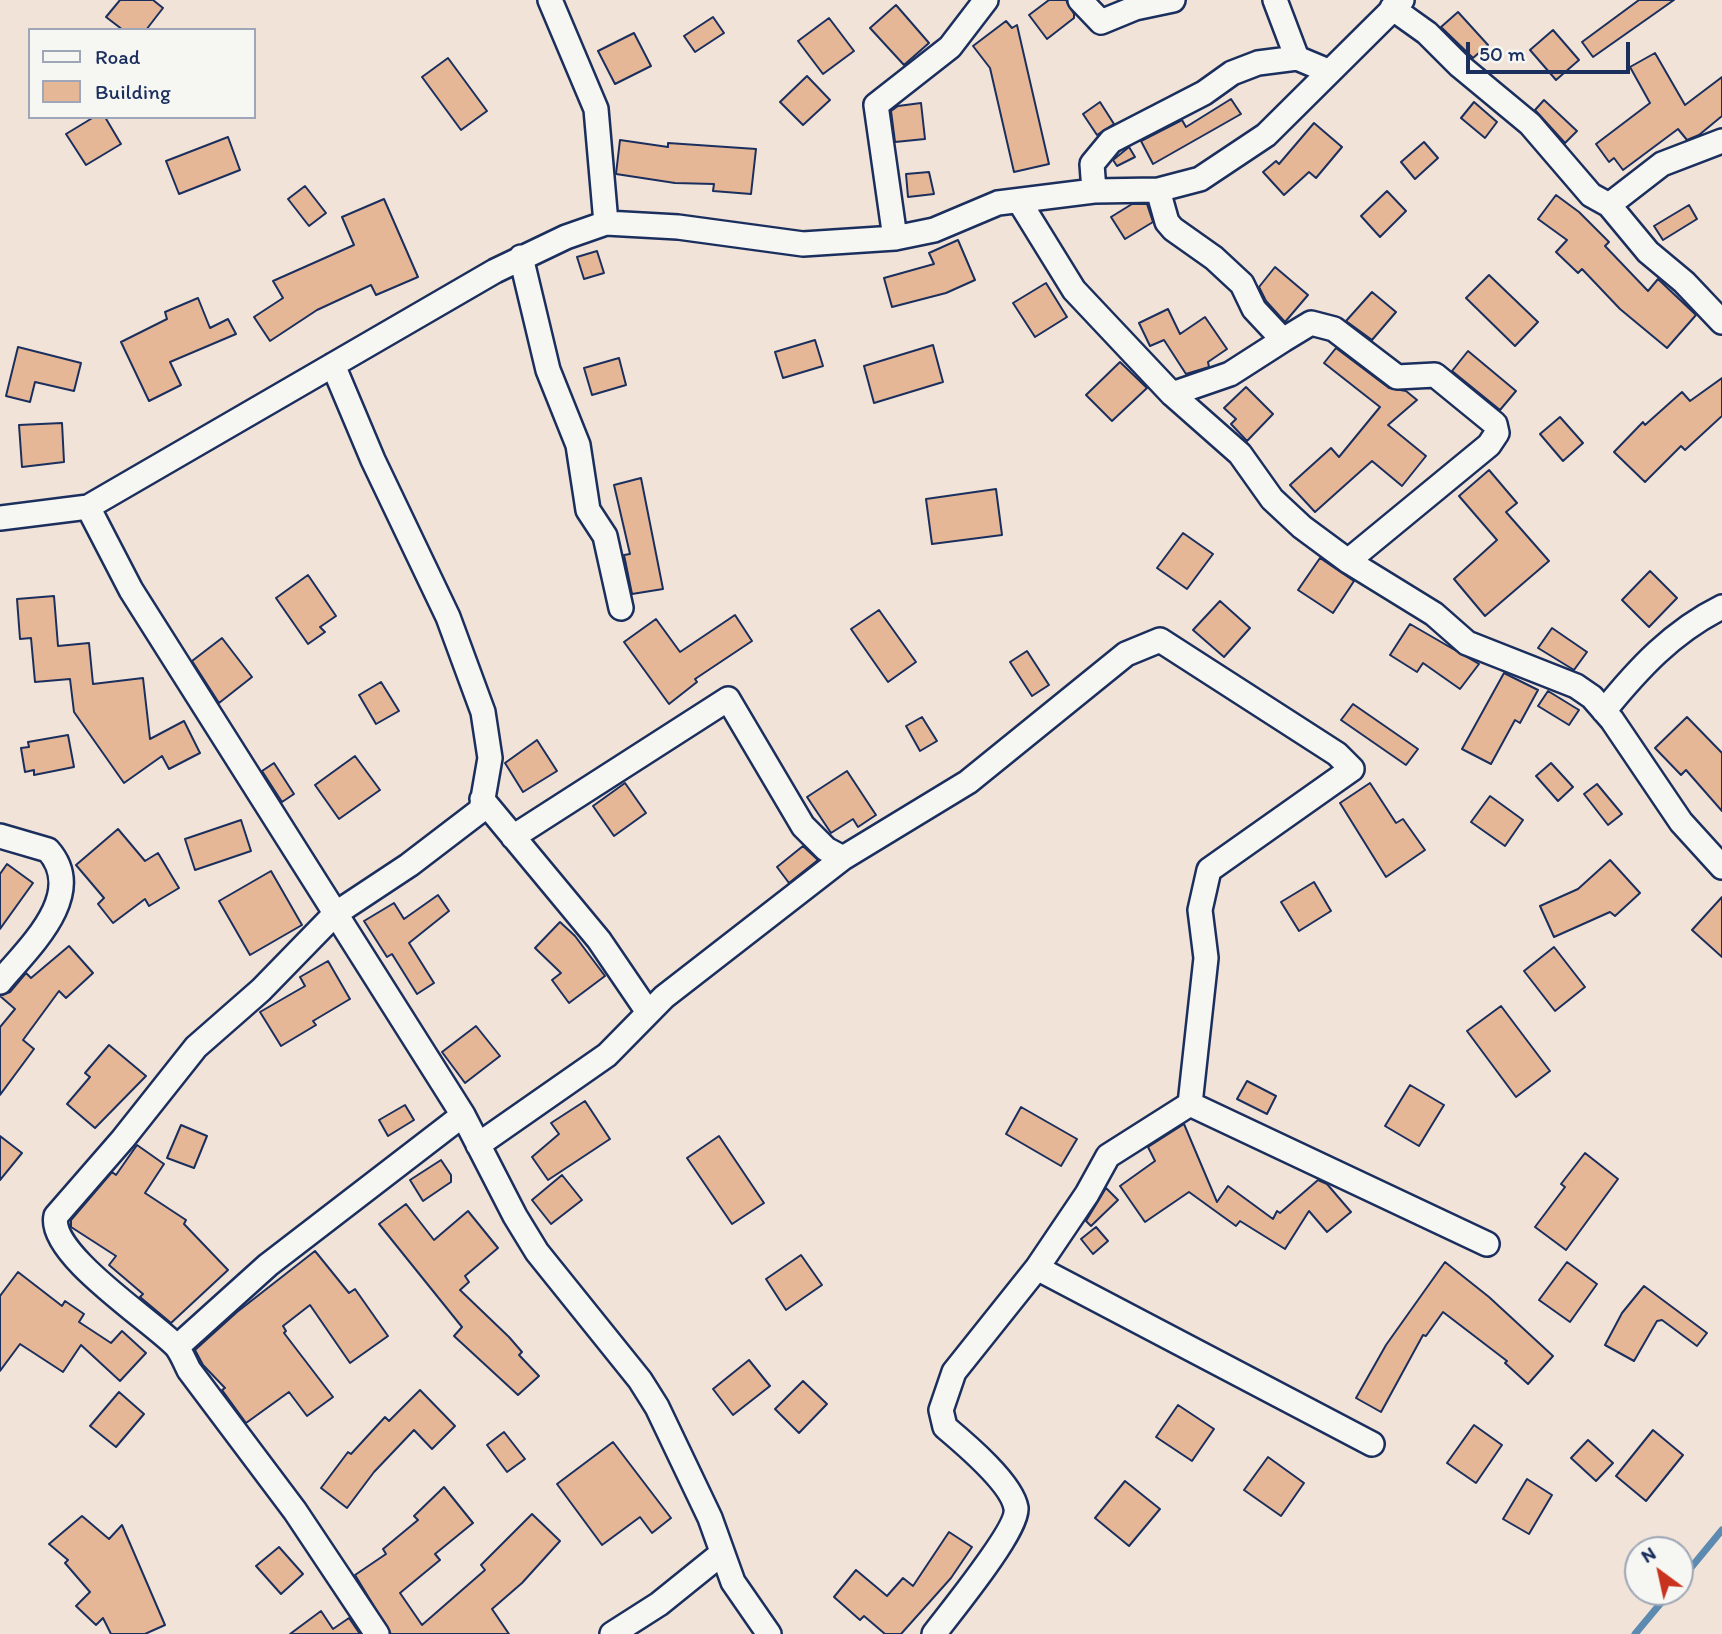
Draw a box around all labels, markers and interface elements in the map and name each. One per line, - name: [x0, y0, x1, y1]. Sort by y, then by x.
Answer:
- legend: [28, 28, 256, 119]
- scale bar: [1470, 28, 1634, 72]
- text: 50 m: [1479, 41, 1525, 66]
- text: Road: [95, 44, 140, 69]
- text: Building: [95, 79, 171, 104]
- north arrow: [1624, 1536, 1694, 1606]
- text: N: [1637, 1542, 1660, 1568]

